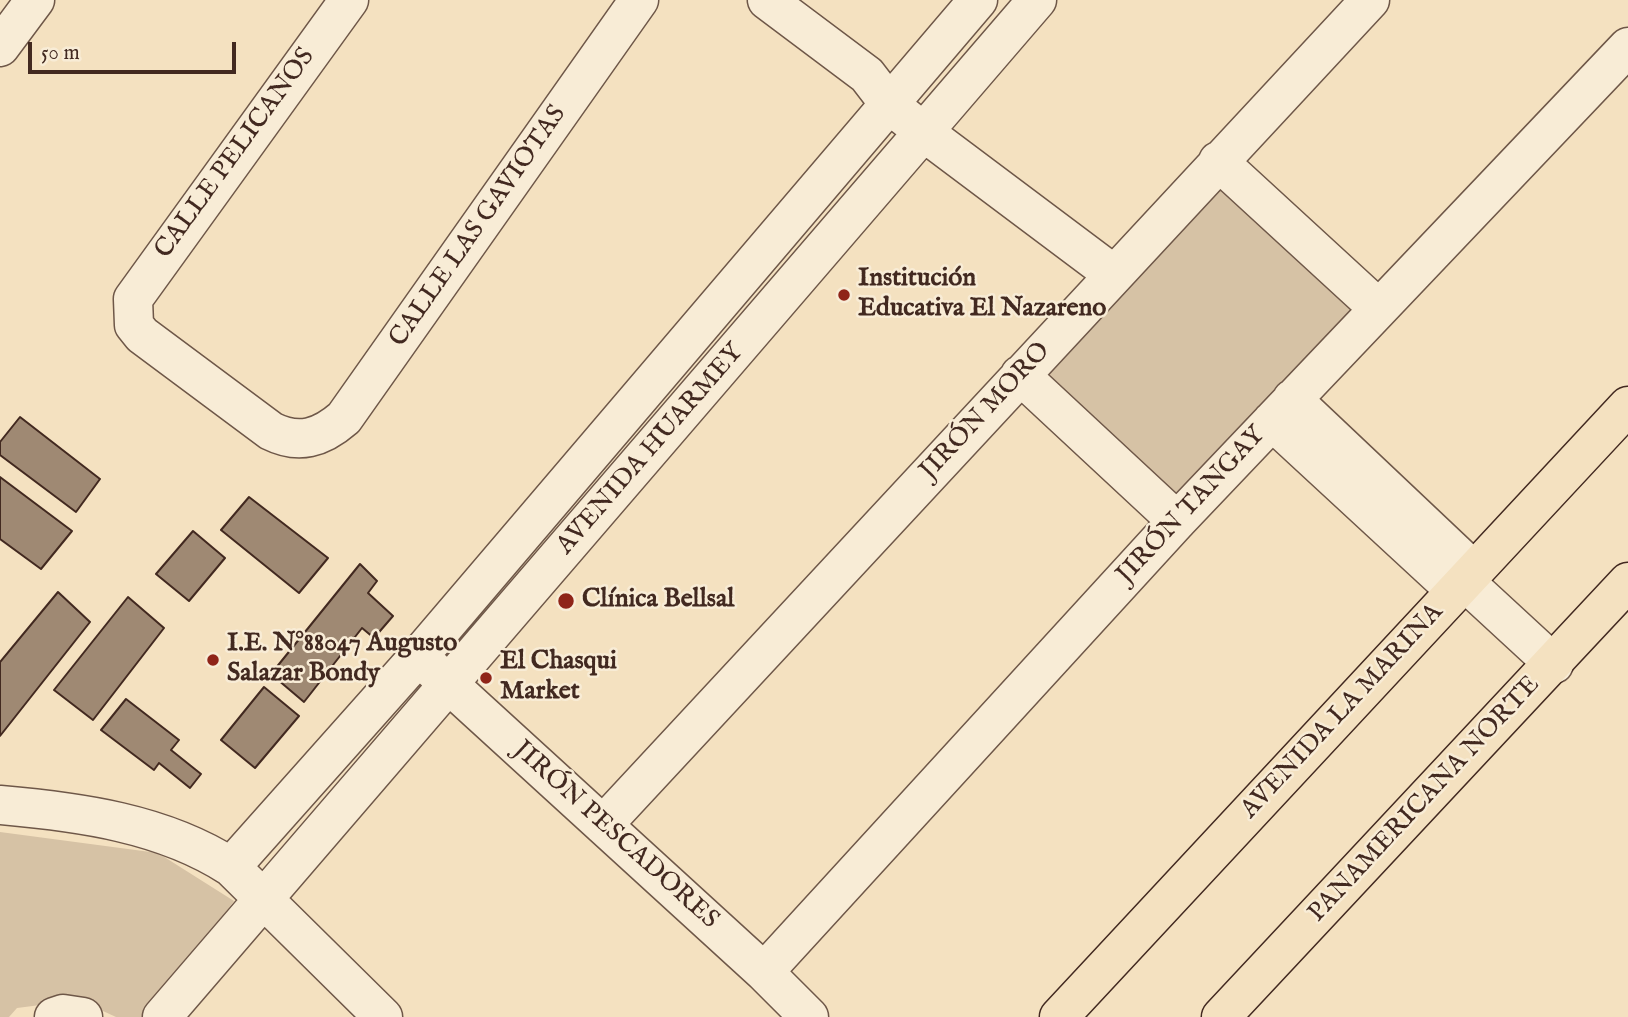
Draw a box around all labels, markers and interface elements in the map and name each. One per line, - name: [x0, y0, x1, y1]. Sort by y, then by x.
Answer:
- scale bar: [32, 28, 240, 72]
- text: 50 m: [41, 40, 80, 67]
- street label: CALLE PELICANOS: [149, 43, 323, 265]
- street label: CALLE LAS GAVIOTAS: [384, 100, 574, 354]
- place label: Institución Educativa El Nazareno: [858, 264, 1106, 326]
- marker: Institución Educativa El Nazareno: [836, 287, 852, 303]
- street label: JIRÓN MORO: [914, 337, 1058, 487]
- street label: AVENIDA HUARMEY: [551, 338, 751, 562]
- street label: JIRÓN TANGAY: [1111, 421, 1273, 591]
- place label: Clínica Bellsal: [582, 585, 734, 617]
- marker: Clínica Bellsal: [556, 591, 576, 611]
- street label: AVENIDA LA MARINA: [1235, 598, 1451, 826]
- place label: I.E. N°88047 Augusto Salazar Bondy: [227, 629, 457, 690]
- place label: El Chasqui Market: [500, 647, 617, 708]
- marker: I.E. N°88047 Augusto Salazar Bondy: [205, 652, 221, 668]
- marker: El Chasqui Market: [478, 670, 494, 686]
- street label: PANAMERICANA NORTE: [1303, 670, 1547, 930]
- street label: JIRÓN PESCADORES: [506, 735, 724, 937]

